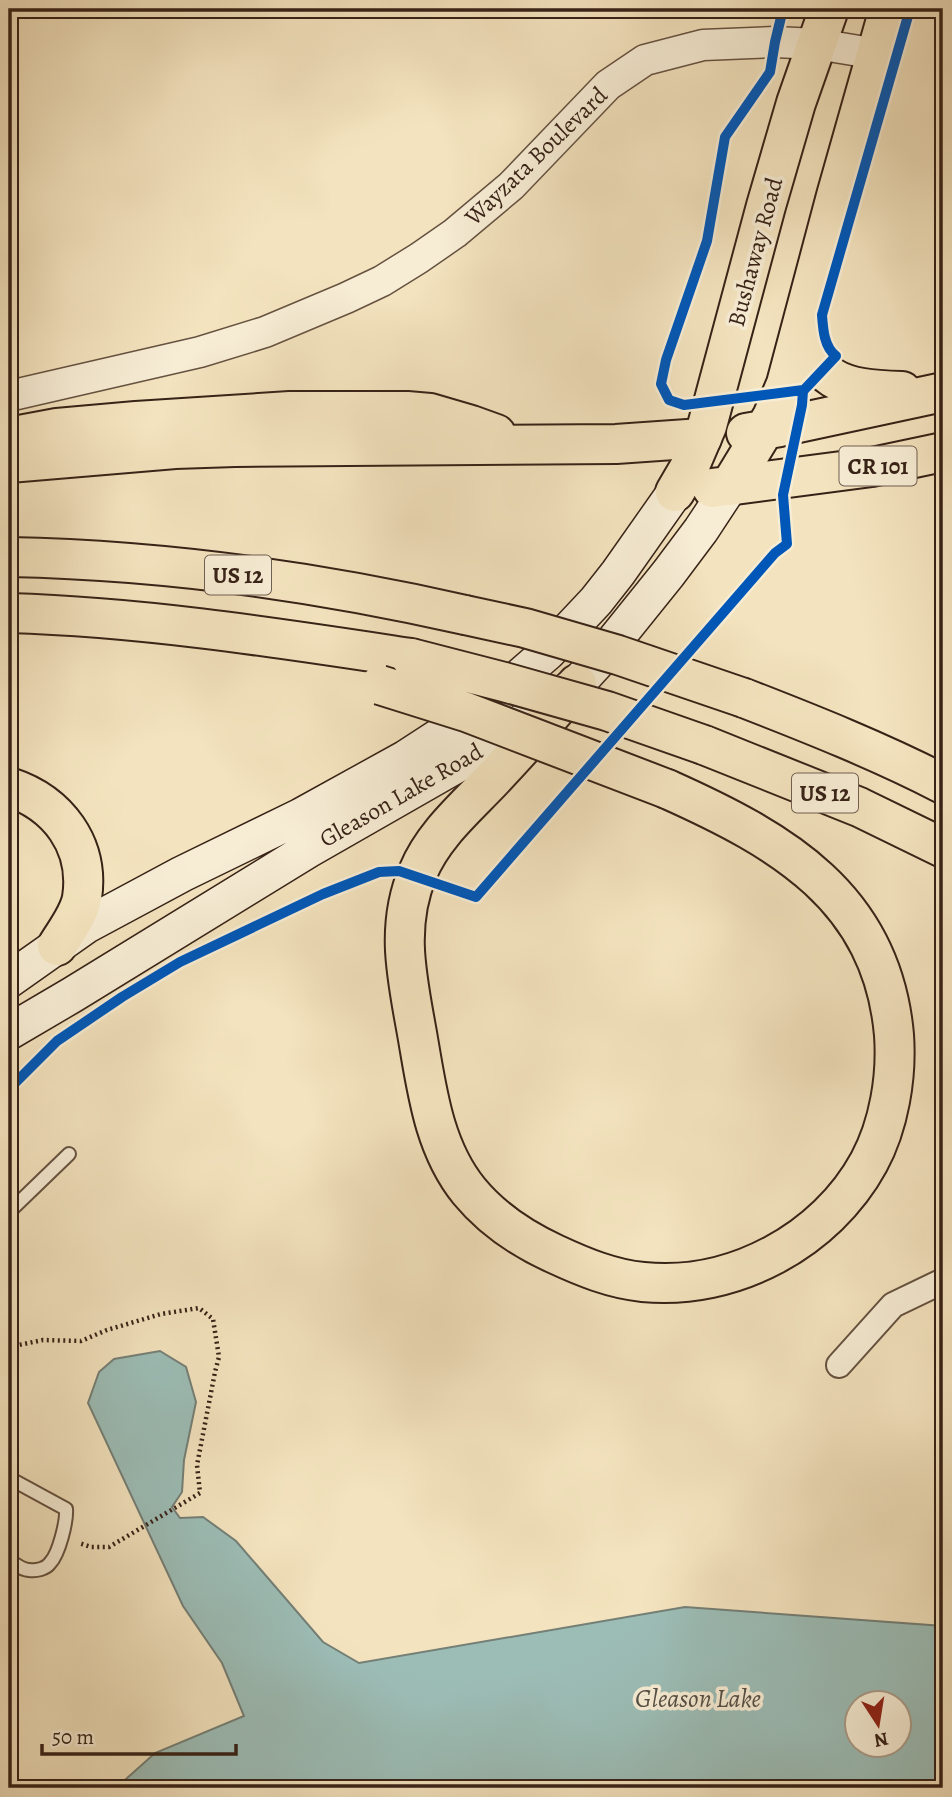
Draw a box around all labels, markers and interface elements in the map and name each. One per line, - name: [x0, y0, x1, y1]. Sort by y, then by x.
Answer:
- street label: Wayzata Boulevard: [457, 79, 614, 233]
- street label: Bushaway Road: [720, 174, 790, 330]
- road number: CR 101: [840, 446, 917, 486]
- road number: US 12: [205, 555, 271, 594]
- street label: Gleason Lake Road: [314, 735, 488, 855]
- road number: US 12: [792, 774, 858, 813]
- water label: Gleason Lake: [635, 1681, 761, 1716]
- north arrow: [844, 1688, 914, 1758]
- scale bar: [42, 1713, 236, 1757]
- text: 50 m: [52, 1723, 94, 1751]
- text: N: [872, 1725, 891, 1754]

